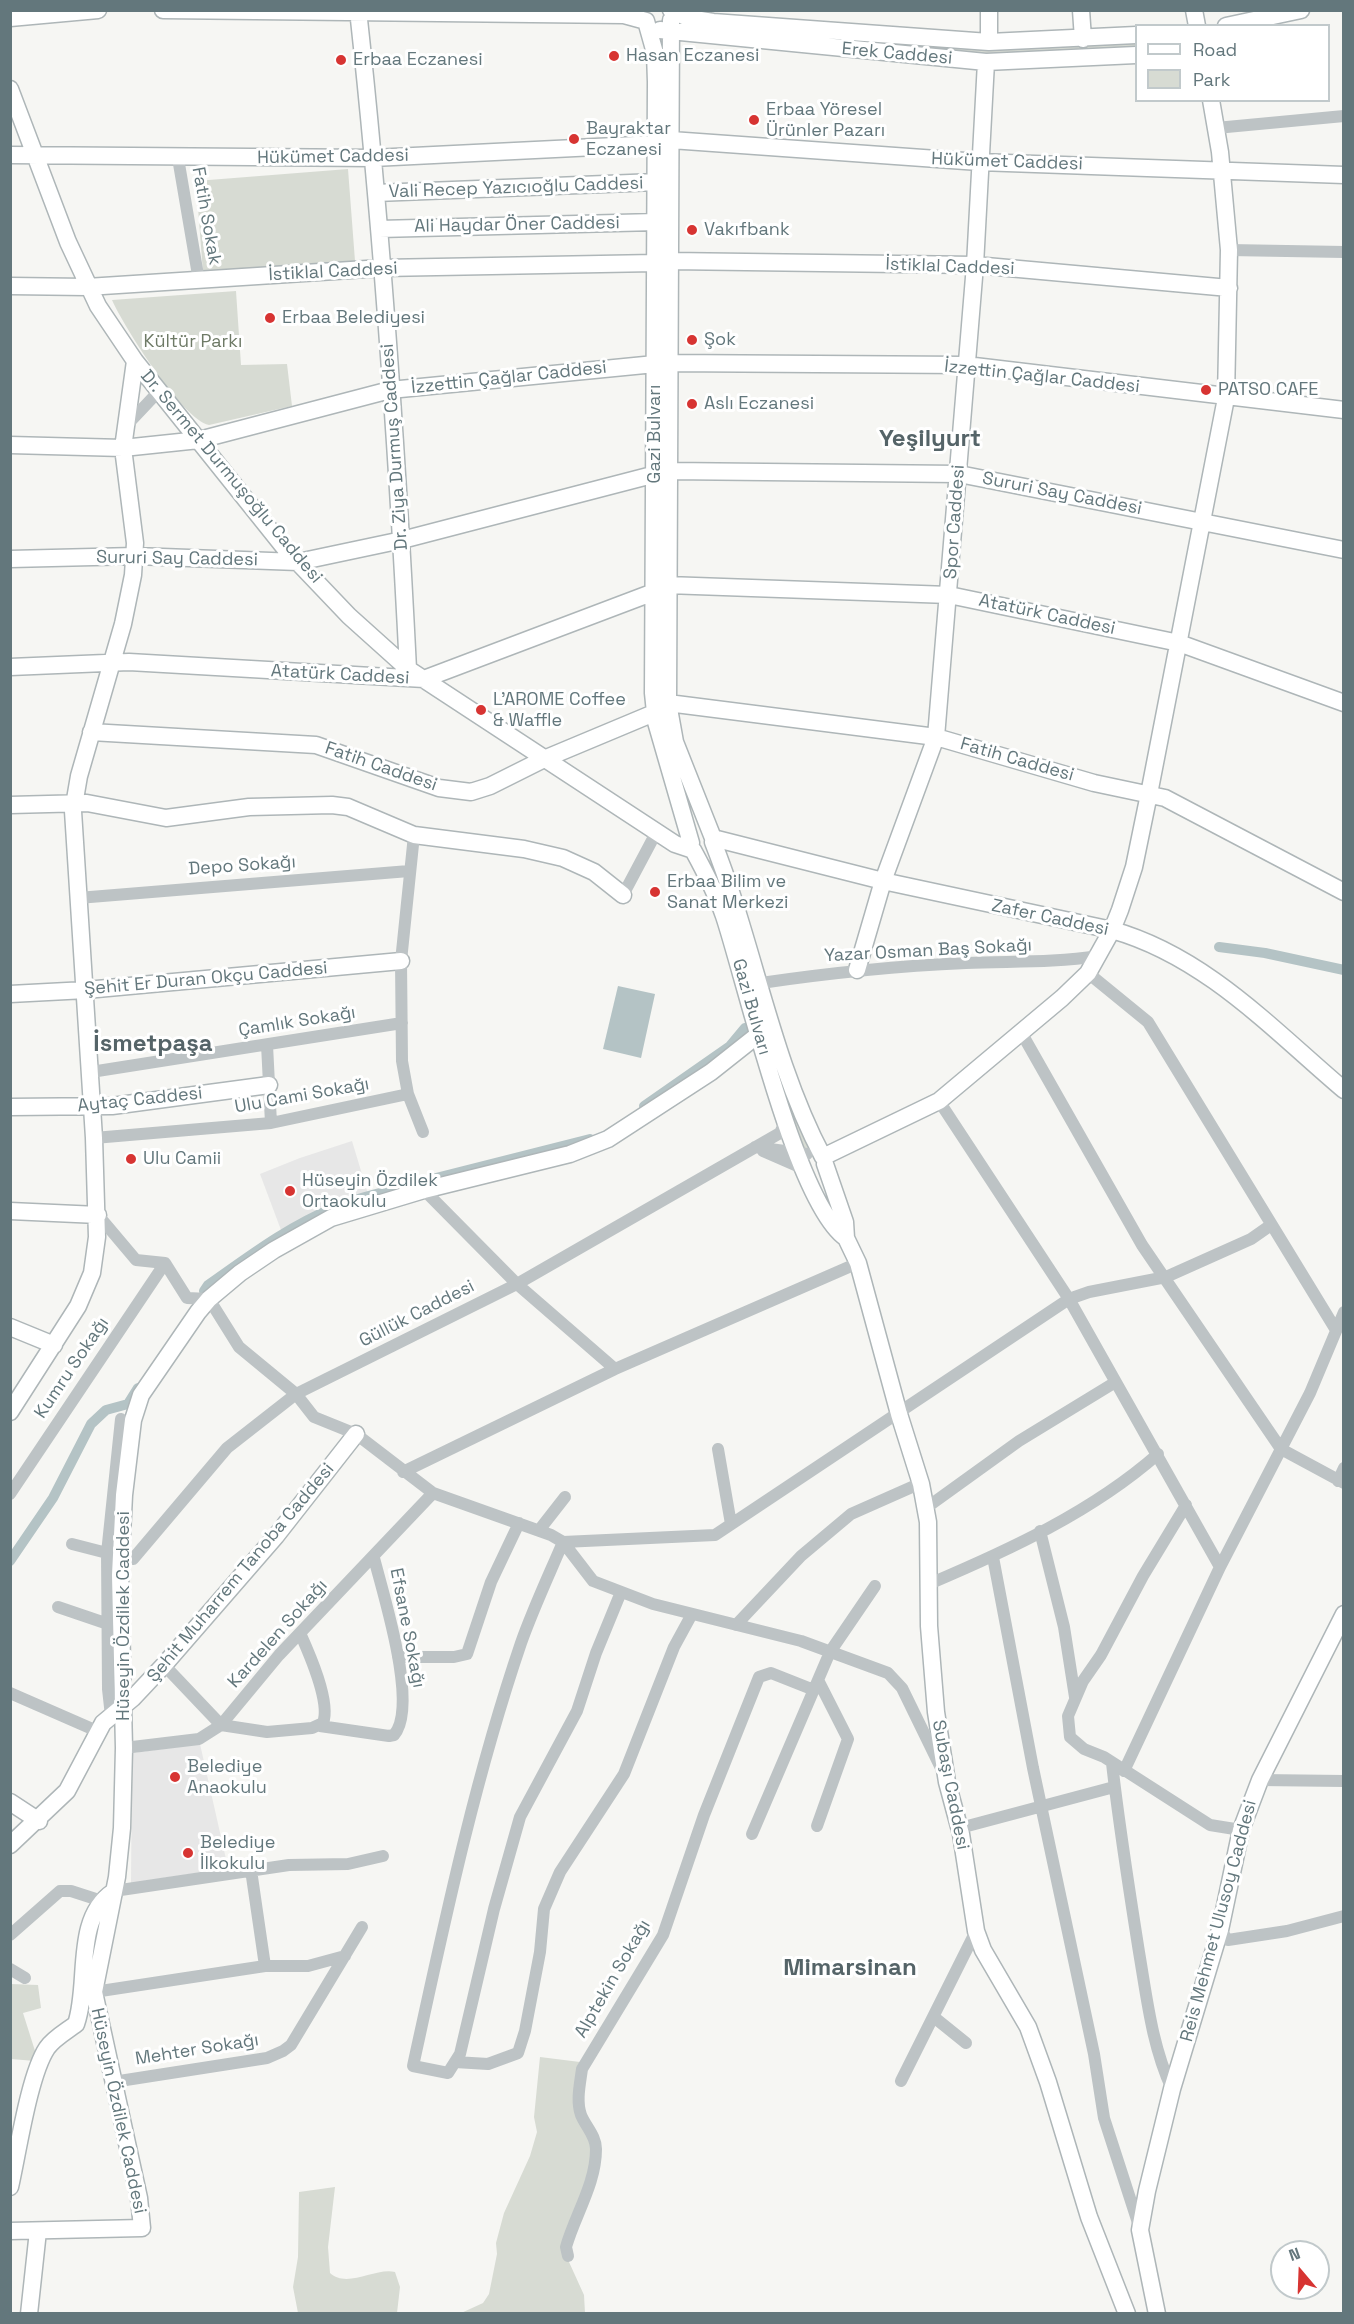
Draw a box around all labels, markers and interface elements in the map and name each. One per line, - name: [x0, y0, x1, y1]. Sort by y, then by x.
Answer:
- legend: [1135, 24, 1330, 102]
- street label: Erek Caddesi: [841, 38, 953, 70]
- text: Road: [1193, 38, 1237, 61]
- place label: Hasan Eczanesi: [626, 45, 759, 67]
- place label: Erbaa Eczanesi: [353, 49, 483, 71]
- marker: Hasan Eczanesi: [607, 49, 621, 63]
- marker: Erbaa Eczanesi: [334, 53, 348, 67]
- text: Park: [1193, 68, 1230, 91]
- place label: Erbaa Yöresel Ürünler Pazarı: [766, 99, 885, 142]
- marker: Erbaa Yöresel Ürünler Pazarı: [747, 113, 761, 127]
- place label: Bayraktar Eczanesi: [586, 118, 671, 160]
- marker: Bayraktar Eczanesi: [567, 132, 581, 146]
- street label: Hükümet Caddesi: [257, 145, 409, 169]
- street label: Hükümet Caddesi: [931, 149, 1083, 175]
- street label: Fatih Sokak: [187, 165, 225, 267]
- street label: Vali Recep Yazıcıoğlu Caddesi: [388, 173, 644, 203]
- street label: Ali Haydar Öner Caddesi: [414, 212, 620, 238]
- place label: Vakıfbank: [704, 219, 790, 241]
- marker: Vakıfbank: [685, 223, 699, 237]
- street label: İstiklal Caddesi: [885, 254, 1015, 280]
- street label: İstiklal Caddesi: [268, 258, 398, 286]
- place label: Erbaa Belediyesi: [282, 307, 425, 329]
- marker: Erbaa Belediyesi: [263, 311, 277, 325]
- place label: Şok: [704, 329, 736, 351]
- park label: Kültür Parkı: [144, 331, 242, 353]
- marker: Şok: [685, 333, 699, 347]
- street label: Dr. Ziya Durmuş Caddesi: [377, 343, 413, 551]
- street label: İzzettin Çağlar Caddesi: [943, 356, 1141, 398]
- street label: İzzettin Çağlar Caddesi: [410, 357, 608, 399]
- street label: Dr. Sermet Durmuşoğlu Caddesi: [135, 366, 327, 588]
- place label: PATSO CAFE: [1218, 379, 1318, 401]
- marker: PATSO CAFE: [1199, 383, 1213, 397]
- street label: Gazi Bulvarı: [644, 385, 666, 483]
- place label: Aslı Eczanesi: [704, 393, 814, 415]
- marker: Aslı Eczanesi: [685, 397, 699, 411]
- district label: Yeşilyurt: [879, 425, 981, 453]
- street label: Spor Caddesi: [940, 464, 970, 580]
- street label: Sururi Say Caddesi: [980, 468, 1144, 520]
- street label: Sururi Say Caddesi: [96, 547, 258, 571]
- street label: Atatürk Caddesi: [977, 590, 1117, 640]
- street label: Atatürk Caddesi: [270, 661, 410, 689]
- place label: L'AROME Coffee & Waffle: [493, 689, 626, 732]
- marker: L'AROME Coffee & Waffle: [474, 703, 488, 717]
- street label: Fatih Caddesi: [958, 733, 1076, 787]
- street label: Fatih Caddesi: [322, 738, 440, 796]
- street label: Depo Sokağı: [188, 851, 296, 881]
- place label: Erbaa Bilim ve Sanat Merkezi: [667, 871, 788, 914]
- marker: Erbaa Bilim ve Sanat Merkezi: [648, 885, 662, 899]
- street label: Zafer Caddesi: [989, 895, 1111, 941]
- street label: Yazar Osman Baş Sokağı: [824, 935, 1032, 967]
- street label: Gazi Bulvarı: [727, 956, 775, 1058]
- street label: Şehit Er Duran Okçu Caddesi: [83, 958, 329, 1000]
- street label: Çamlık Sokağı: [237, 1002, 357, 1042]
- district label: İsmetpaşa: [93, 1030, 213, 1058]
- street label: Ulu Cami Sokağı: [233, 1074, 371, 1118]
- street label: Aytaç Caddesi: [76, 1083, 204, 1117]
- place label: Ulu Camii: [143, 1148, 221, 1170]
- marker: Ulu Camii: [124, 1152, 138, 1166]
- place label: Hüseyin Özdilek Ortaokulu: [302, 1170, 438, 1212]
- marker: Hüseyin Özdilek Ortaokulu: [283, 1184, 297, 1198]
- street label: Güllük Caddesi: [356, 1276, 478, 1352]
- street label: Kumru Sokağı: [30, 1313, 114, 1423]
- street label: Şehit Muharrem Tanoba Caddesi: [143, 1459, 339, 1687]
- street label: Hüseyin Özdilek Caddesi: [113, 1511, 135, 1721]
- street label: Efsane Sokağı: [385, 1566, 429, 1690]
- street label: Kardelen Sokağı: [224, 1575, 332, 1693]
- street label: Subaşı Caddesi: [927, 1718, 973, 1852]
- place label: Belediye Anaokulu: [187, 1756, 267, 1798]
- marker: Belediye Anaokulu: [168, 1770, 182, 1784]
- street label: Reis Mehmet Ulusoy Caddesi: [1176, 1798, 1262, 2044]
- place label: Belediye İlkokulu: [200, 1832, 275, 1874]
- marker: Belediye İlkokulu: [181, 1846, 195, 1860]
- street label: Alptekin Sokağı: [570, 1916, 656, 2042]
- district label: Mimarsinan: [783, 1954, 917, 1982]
- street label: Hüseyin Özdilek Caddesi: [86, 2006, 150, 2216]
- street label: Mehter Sokağı: [134, 2030, 260, 2070]
- north arrow: [1270, 2240, 1330, 2300]
- text: N: [1286, 2243, 1303, 2266]

